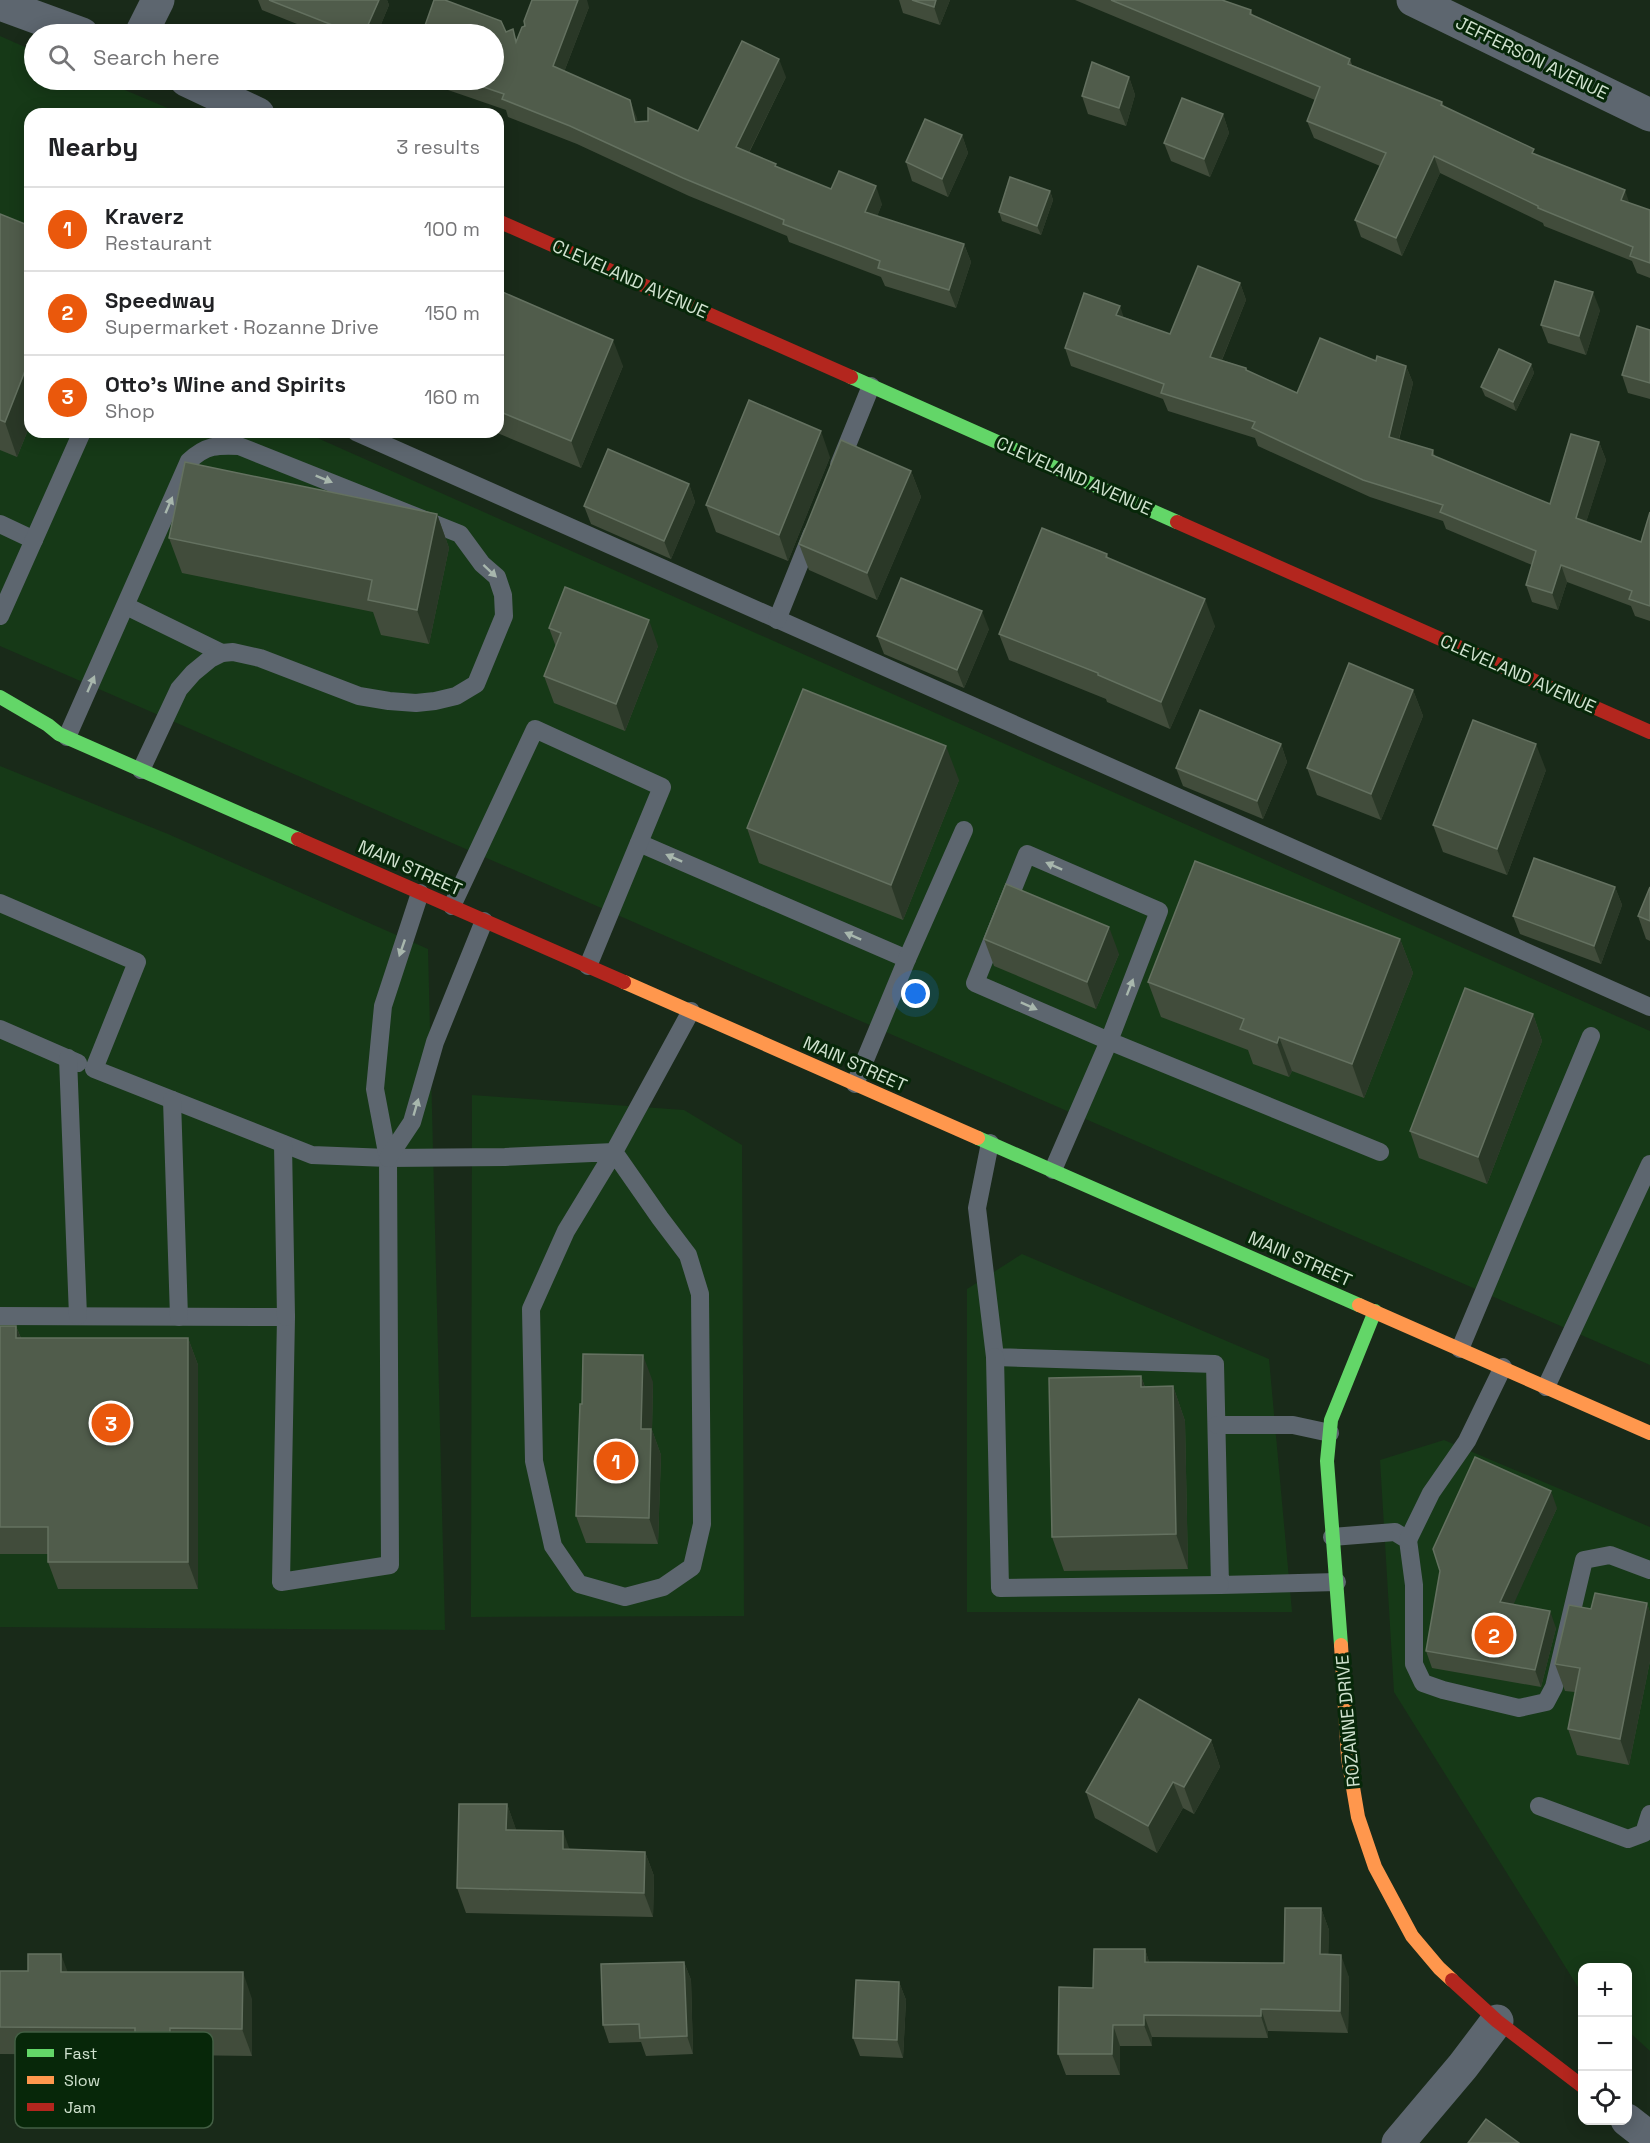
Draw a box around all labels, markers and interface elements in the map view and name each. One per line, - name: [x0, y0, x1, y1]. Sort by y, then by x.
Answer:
- street label: JEFFERSON AVENUE: [1452, 11, 1612, 104]
- search box: [24, 24, 504, 90]
- icon: search: [45, 41, 78, 74]
- text: Search here: [93, 43, 220, 71]
- text: Nearby: [48, 130, 138, 164]
- text: 3 results: [396, 134, 480, 160]
- text: Kraverz: [105, 202, 184, 230]
- text: 1: [63, 216, 72, 242]
- text: 100 m: [424, 216, 480, 242]
- text: Restaurant: [105, 230, 212, 256]
- street label: CLEVELAND AVENUE: [549, 234, 712, 323]
- text: Speedway: [105, 286, 215, 314]
- text: 2: [62, 300, 73, 326]
- text: 150 m: [425, 300, 480, 326]
- text: Supermarket · Rozanne Drive: [105, 314, 379, 340]
- text: Otto's Wine and Spirits: [105, 370, 346, 398]
- text: 3: [61, 384, 74, 410]
- text: 160 m: [424, 384, 480, 410]
- text: Shop: [105, 398, 155, 424]
- street label: CLEVELAND AVENUE: [993, 431, 1156, 520]
- one-way arrow: [315, 474, 333, 484]
- one-way arrow: [164, 496, 174, 514]
- one-way arrow: [482, 564, 497, 577]
- street label: CLEVELAND AVENUE: [1437, 629, 1600, 718]
- one-way arrow: [87, 675, 96, 693]
- street label: MAIN STREET: [355, 834, 466, 901]
- one-way arrow: [665, 853, 683, 863]
- one-way arrow: [1045, 861, 1063, 870]
- one-way arrow: [844, 931, 862, 941]
- one-way arrow: [396, 939, 406, 957]
- one-way arrow: [1125, 977, 1135, 995]
- your location: [901, 979, 930, 1008]
- one-way arrow: [1020, 1002, 1038, 1011]
- street label: MAIN STREET: [800, 1030, 911, 1097]
- one-way arrow: [412, 1098, 421, 1116]
- street label: MAIN STREET: [1245, 1225, 1356, 1292]
- pin: 3: [92, 1400, 130, 1446]
- pin: 1: [596, 1438, 636, 1484]
- pin: 2: [1474, 1612, 1514, 1658]
- street label: ROZANNE DRIVE: [1330, 1654, 1365, 1788]
- map controls: [1578, 1963, 1632, 2125]
- button: +: [1578, 1963, 1632, 2017]
- button: −: [1578, 2017, 1632, 2071]
- legend: [15, 2032, 213, 2128]
- text: Fast: [64, 2043, 97, 2064]
- text: Slow: [64, 2070, 100, 2091]
- button: locate: [1578, 2071, 1632, 2125]
- text: Jam: [64, 2097, 96, 2118]

